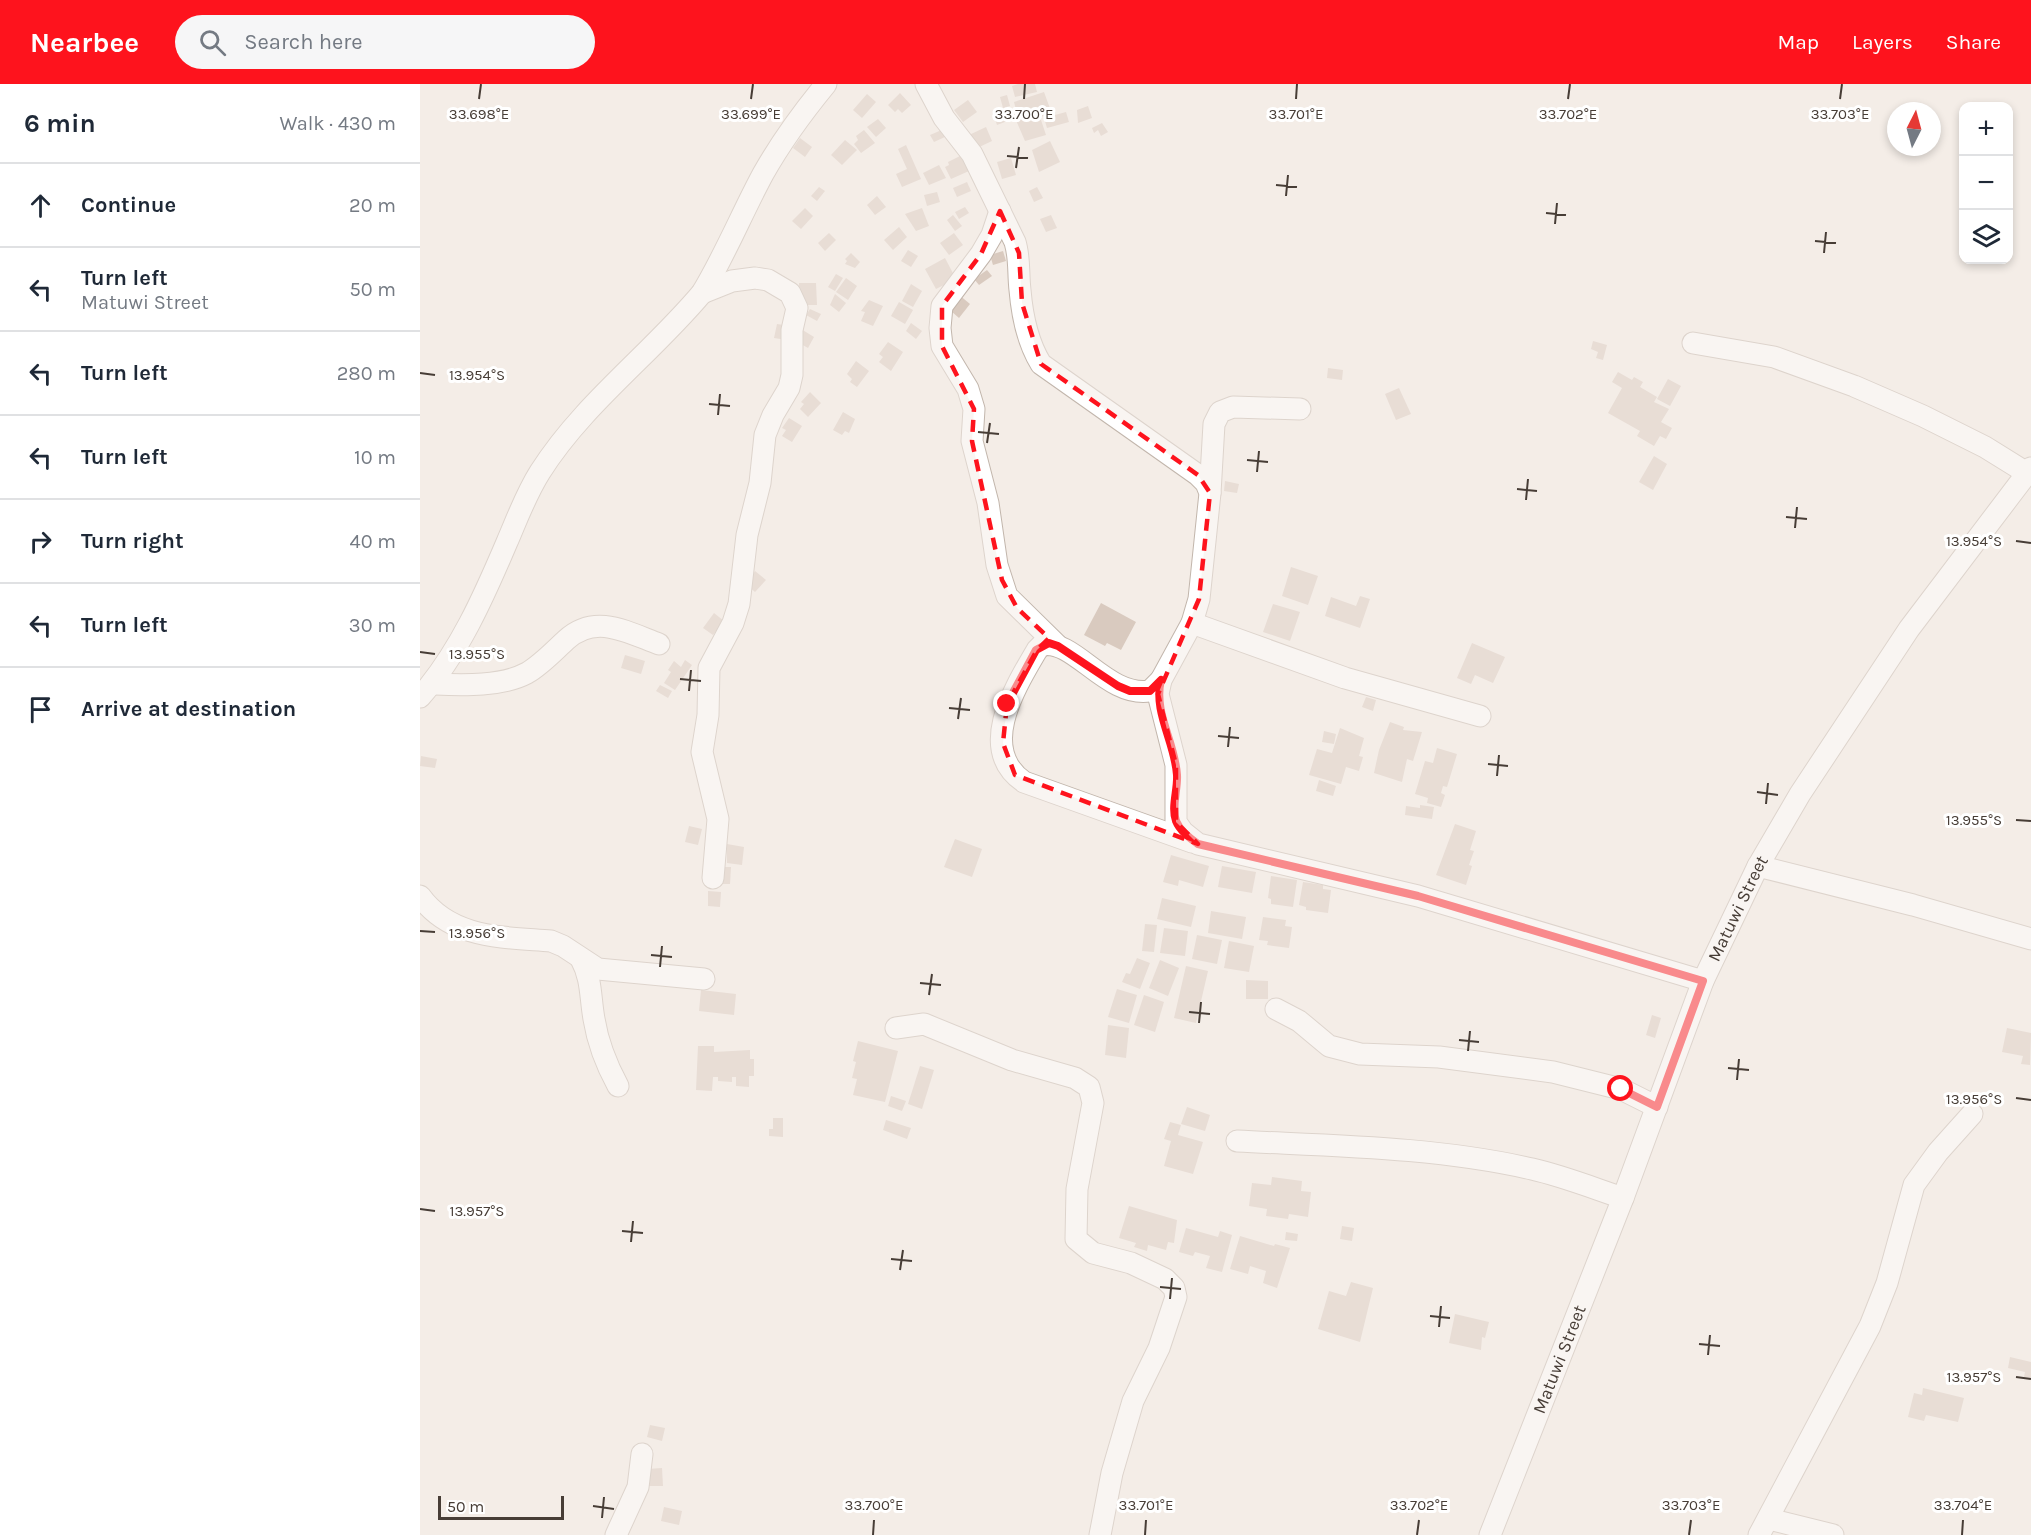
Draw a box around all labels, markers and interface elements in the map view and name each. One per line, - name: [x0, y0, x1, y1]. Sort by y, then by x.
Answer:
- search box: [175, 15, 595, 69]
- text: Nearbee: [30, 26, 139, 59]
- icon: search: [196, 26, 229, 59]
- text: Search here: [244, 29, 363, 55]
- text: Map: [1777, 30, 1819, 54]
- text: Layers: [1852, 30, 1913, 54]
- text: Share: [1946, 30, 2001, 54]
- north arrow: [1887, 102, 1941, 156]
- map controls: [1959, 102, 2013, 264]
- button: +: [1959, 102, 2013, 156]
- text: 33.698°E: [449, 105, 509, 123]
- text: 33.699°E: [721, 105, 781, 123]
- text: 33.700°E: [995, 105, 1053, 123]
- text: 33.701°E: [1269, 105, 1323, 123]
- text: 33.702°E: [1539, 105, 1597, 123]
- text: 33.703°E: [1811, 105, 1869, 123]
- text: 6 min: [24, 108, 96, 139]
- text: Walk · 430 m: [280, 112, 396, 135]
- button: −: [1959, 156, 2013, 210]
- icon: ahead: [24, 189, 57, 222]
- text: Continue: [81, 192, 176, 218]
- text: 20 m: [349, 194, 396, 217]
- button: layers: [1959, 210, 2013, 264]
- text: Turn left: [81, 265, 168, 291]
- icon: left: [24, 273, 57, 306]
- text: 50 m: [349, 278, 396, 301]
- text: Matuwi Street: [81, 291, 209, 314]
- icon: left: [24, 357, 57, 390]
- text: Turn left: [81, 360, 168, 386]
- text: 280 m: [337, 362, 396, 385]
- text: 13.954°S: [449, 366, 505, 384]
- icon: left: [24, 441, 57, 474]
- text: Turn left: [81, 444, 168, 470]
- text: 10 m: [354, 446, 396, 469]
- icon: right: [24, 525, 57, 558]
- text: Turn right: [81, 528, 184, 554]
- text: 40 m: [350, 530, 396, 553]
- text: 13.954°S: [1946, 532, 2002, 550]
- icon: left: [24, 609, 57, 642]
- text: Turn left: [81, 612, 168, 638]
- text: 30 m: [349, 614, 396, 637]
- text: 13.955°S: [449, 645, 505, 663]
- route end: [993, 690, 1019, 716]
- icon: arrive: [24, 693, 57, 726]
- text: Arrive at destination: [81, 696, 296, 722]
- text: 13.955°S: [1946, 811, 2002, 829]
- street label: Matuwi Street: [1703, 851, 1773, 965]
- text: 13.956°S: [449, 924, 505, 942]
- route start: [1607, 1075, 1633, 1101]
- text: 13.956°S: [1946, 1090, 2002, 1108]
- text: 13.957°S: [450, 1202, 504, 1220]
- street label: Matuwi Street: [1528, 1301, 1591, 1417]
- text: 13.957°S: [1947, 1368, 2001, 1386]
- scale bar: [438, 1493, 564, 1520]
- text: 33.700°E: [845, 1496, 903, 1514]
- text: 33.701°E: [1119, 1496, 1173, 1514]
- text: 33.702°E: [1390, 1496, 1448, 1514]
- text: 33.703°E: [1662, 1496, 1720, 1514]
- text: 33.704°E: [1934, 1496, 1992, 1514]
- text: 50 m: [447, 1497, 484, 1516]

